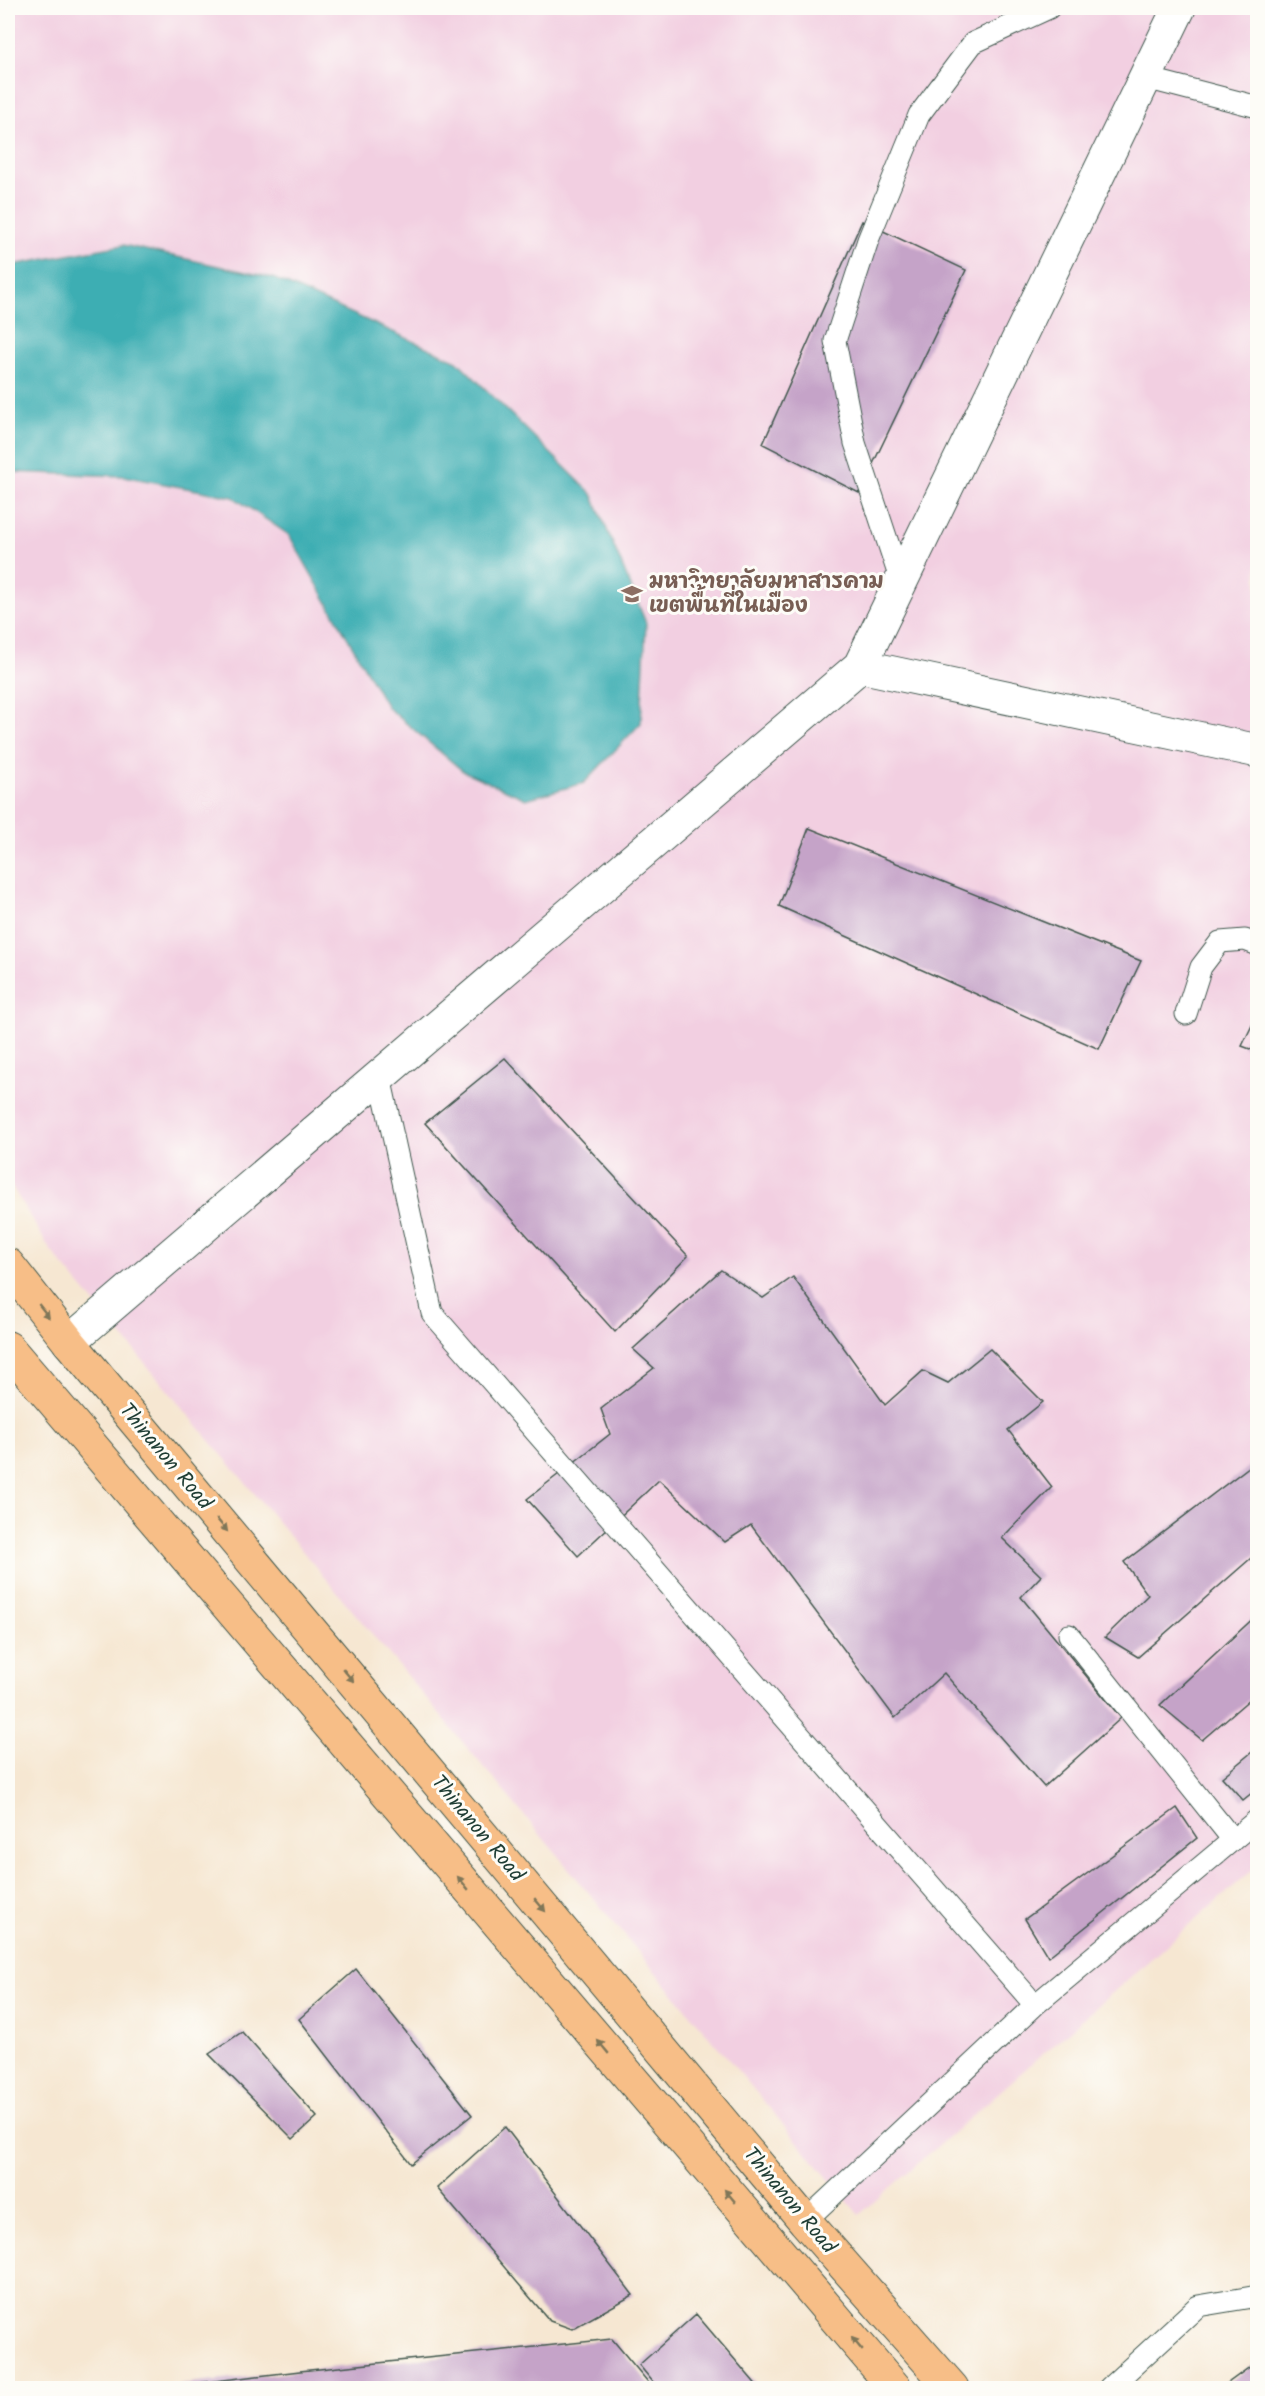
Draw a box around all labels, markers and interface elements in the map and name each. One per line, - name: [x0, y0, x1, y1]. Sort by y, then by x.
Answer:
- place label: มหาวิทยาลัยมหาสารคาม เขตพื้นที่ในเมือง: [649, 566, 884, 623]
- school or university icon: มหาวิทยาลัยมหาสารคาม เขตพื้นที่ในเมือง: [620, 582, 644, 606]
- one-way arrow: [37, 1303, 50, 1319]
- street label: Thinanon Road: [110, 1396, 220, 1518]
- one-way arrow: [216, 1517, 229, 1533]
- one-way arrow: [341, 1667, 354, 1683]
- street label: Thinanon Road: [422, 1768, 532, 1890]
- one-way arrow: [457, 1876, 470, 1891]
- one-way arrow: [534, 1897, 547, 1913]
- one-way arrow: [597, 2039, 610, 2055]
- street label: Thinanon Road: [734, 2140, 844, 2262]
- one-way arrow: [724, 2189, 737, 2204]
- one-way arrow: [850, 2336, 863, 2352]

